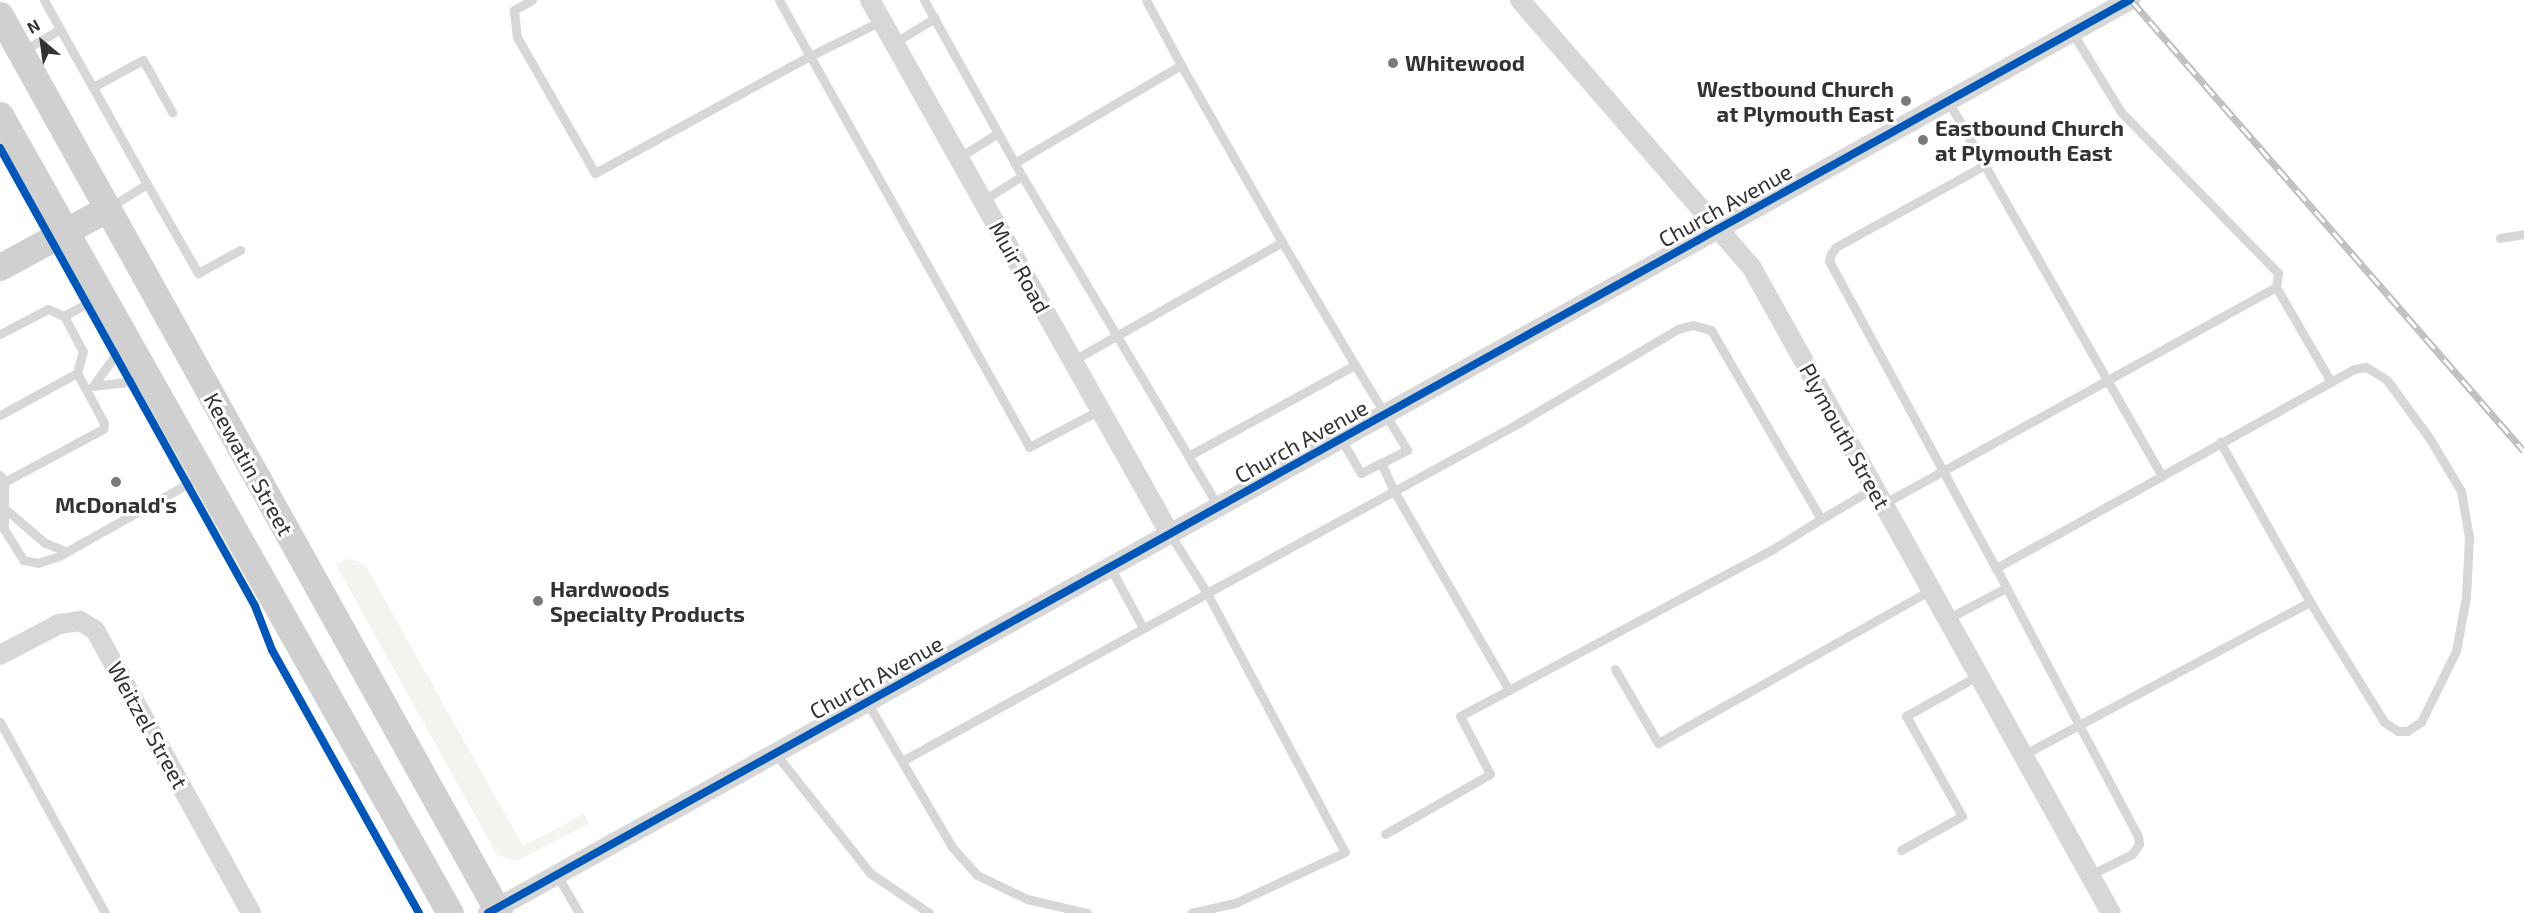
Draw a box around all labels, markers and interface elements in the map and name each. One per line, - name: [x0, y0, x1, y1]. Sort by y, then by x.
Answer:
- north arrow: [12, 12, 72, 72]
- text: N: [23, 15, 43, 37]
- place label: Whitewood: [1405, 50, 1525, 76]
- marker: Whitewood: [1386, 56, 1400, 70]
- place label: Westbound Church at Plymouth East: [1697, 75, 1894, 126]
- marker: Westbound Church at Plymouth East: [1899, 94, 1913, 108]
- place label: Eastbound Church at Plymouth East: [1935, 114, 2124, 166]
- marker: Eastbound Church at Plymouth East: [1916, 133, 1930, 147]
- street label: Church Avenue: [1654, 157, 1796, 253]
- street label: Muir Road: [984, 216, 1056, 318]
- street label: Plymouth Street: [1794, 359, 1896, 513]
- street label: Keewatin Street: [199, 388, 299, 540]
- street label: Church Avenue: [1230, 393, 1372, 489]
- marker: McDonald's: [109, 475, 123, 489]
- place label: McDonald's: [55, 492, 177, 518]
- place label: Hardwoods Specialty Products: [550, 575, 745, 626]
- marker: Hardwoods Specialty Products: [531, 594, 545, 608]
- street label: Church Avenue: [805, 629, 947, 725]
- street label: Weitzel Street: [102, 657, 194, 793]

